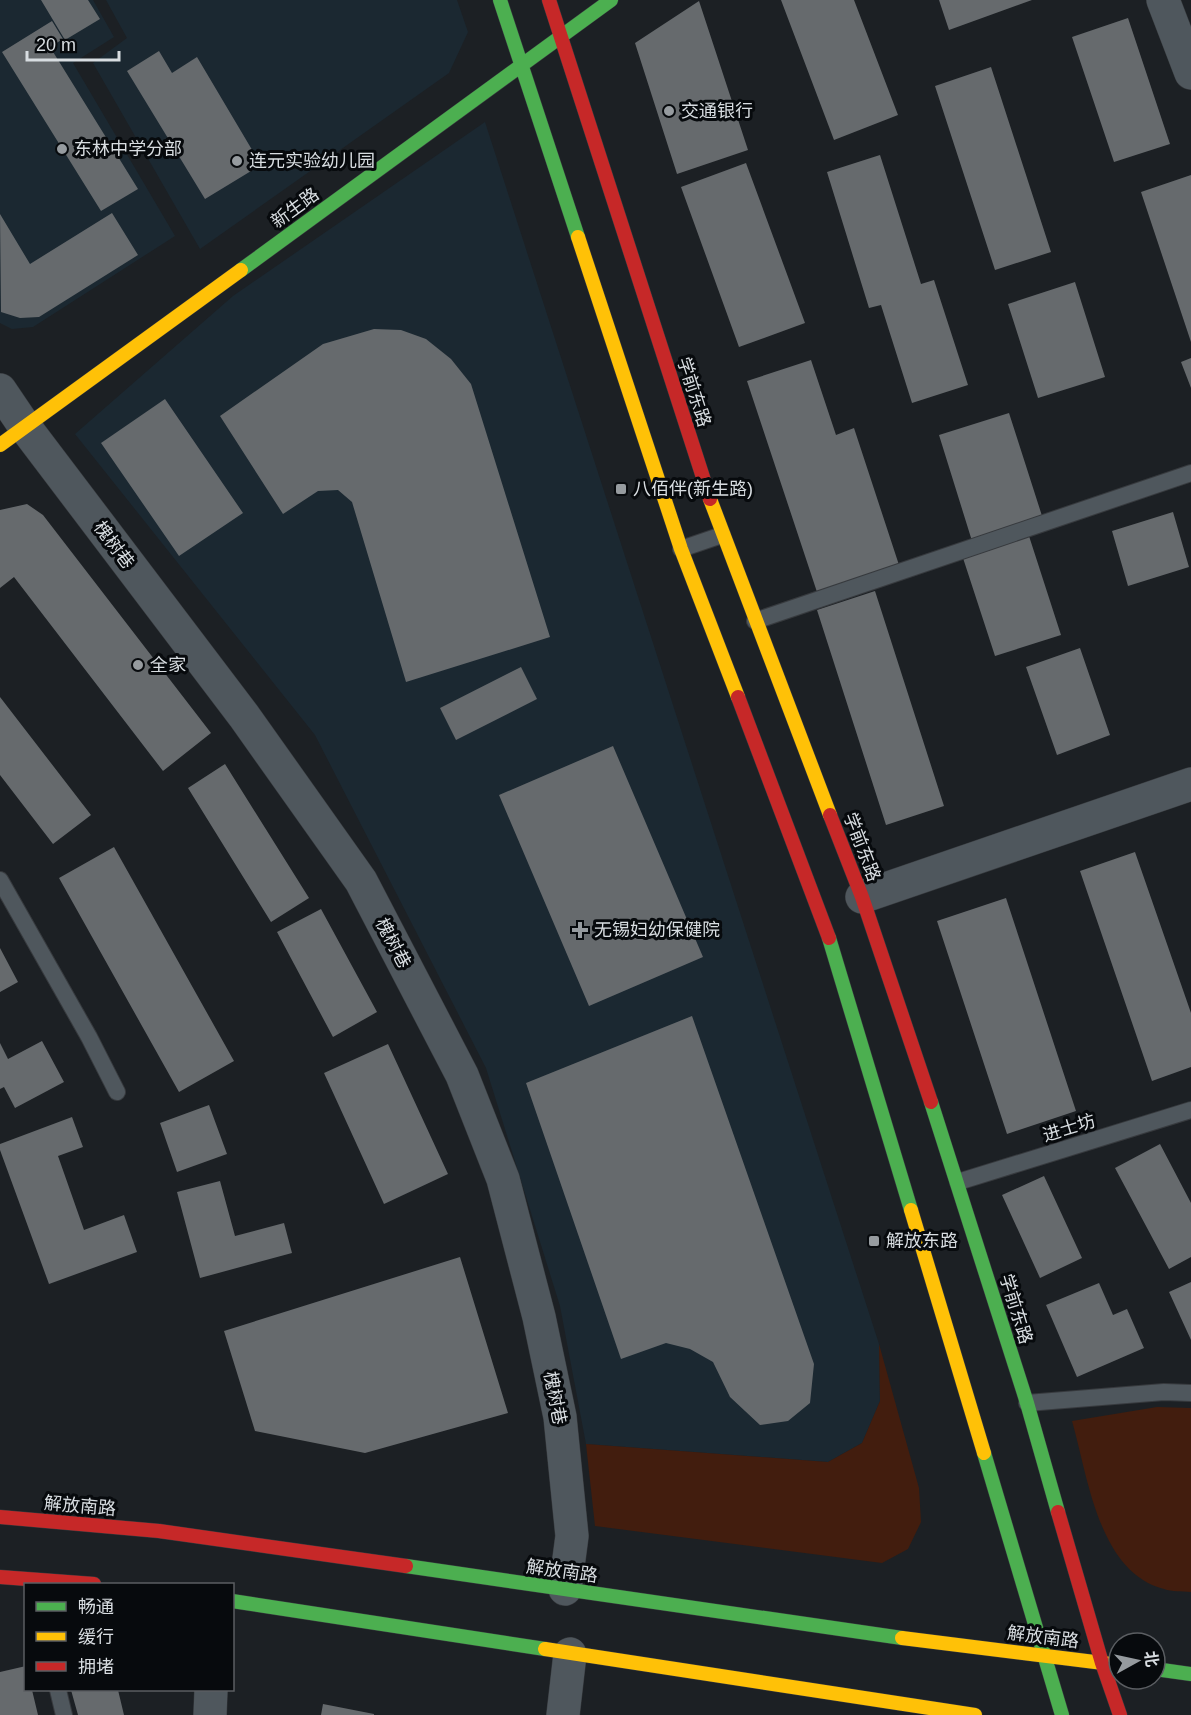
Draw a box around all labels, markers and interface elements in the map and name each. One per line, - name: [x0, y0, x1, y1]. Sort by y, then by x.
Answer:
- scale bar: [27, 24, 118, 62]
- text: 20 m: [36, 35, 76, 55]
- place label: 交通银行: [681, 101, 753, 121]
- marker: 交通银行: [662, 104, 676, 118]
- place label: 东林中学分部: [74, 139, 182, 159]
- marker: 东林中学分部: [55, 142, 69, 156]
- place label: 连元实验幼儿园: [249, 151, 375, 171]
- marker: 连元实验幼儿园: [230, 154, 244, 168]
- street label: 新生路: [267, 184, 323, 232]
- street label: 学前东路: [673, 355, 715, 429]
- place label: 八佰伴(新生路): [633, 479, 753, 499]
- marker: 八佰伴(新生路): [614, 482, 628, 496]
- street label: 槐树巷: [90, 517, 138, 573]
- place label: 全家: [150, 655, 186, 675]
- marker: 全家: [131, 658, 145, 672]
- street label: 学前东路: [840, 810, 884, 884]
- street label: 槐树巷: [371, 914, 415, 972]
- place label: 无锡妇幼保健院: [594, 920, 720, 940]
- marker: 无锡妇幼保健院: [571, 921, 589, 939]
- street label: 进士坊: [1040, 1111, 1098, 1145]
- place label: 解放东路: [886, 1231, 958, 1251]
- marker: 解放东路: [867, 1234, 881, 1248]
- street label: 学前东路: [996, 1272, 1036, 1346]
- street label: 槐树巷: [540, 1370, 570, 1426]
- street label: 解放南路: [43, 1493, 117, 1519]
- street label: 解放南路: [525, 1556, 599, 1586]
- legend: [24, 1583, 234, 1691]
- text: 畅通: [78, 1597, 114, 1617]
- street label: 解放南路: [1006, 1623, 1080, 1651]
- text: 缓行: [78, 1627, 114, 1647]
- north arrow: [1107, 1631, 1167, 1691]
- text: 北: [1142, 1650, 1161, 1668]
- text: 拥堵: [78, 1657, 114, 1677]

